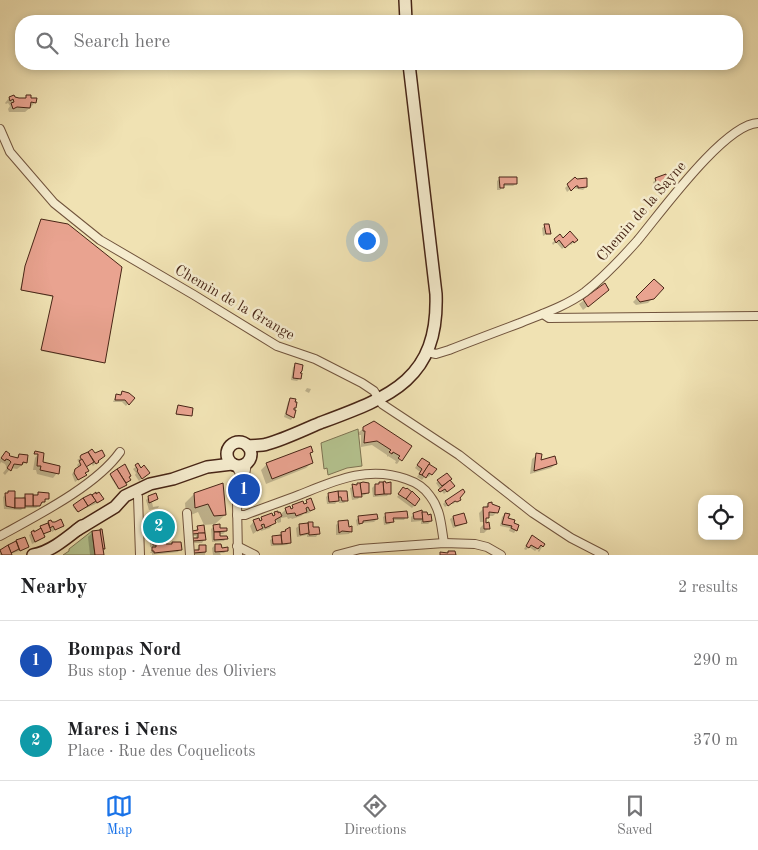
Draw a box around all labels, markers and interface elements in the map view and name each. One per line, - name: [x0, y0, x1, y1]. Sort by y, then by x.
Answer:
- search box: [15, 15, 743, 70]
- icon: search: [33, 29, 61, 57]
- text: Search here: [73, 33, 170, 52]
- street label: Chemin de la Sayne: [595, 159, 690, 265]
- your location: [354, 228, 380, 254]
- street label: Chemin de la Grange: [172, 263, 297, 344]
- pin: 1: [228, 471, 260, 509]
- map controls: [698, 495, 743, 540]
- button: locate: [698, 495, 743, 540]
- pin: 2: [143, 508, 175, 546]
- text: Nearby: [20, 577, 88, 598]
- text: 2 results: [678, 580, 738, 596]
- text: Bompas Nord: [67, 641, 181, 660]
- text: 1: [31, 653, 41, 669]
- text: 290 m: [693, 653, 738, 669]
- text: Bus stop · Avenue des Oliviers: [67, 664, 276, 680]
- text: Mares i Nens: [67, 721, 177, 740]
- text: 2: [31, 733, 41, 749]
- text: 370 m: [693, 733, 738, 749]
- text: Place · Rue des Coquelicots: [67, 744, 256, 760]
- tab: Map: [105, 792, 133, 839]
- tab: Directions: [344, 792, 406, 839]
- tab: Saved: [617, 792, 653, 839]

